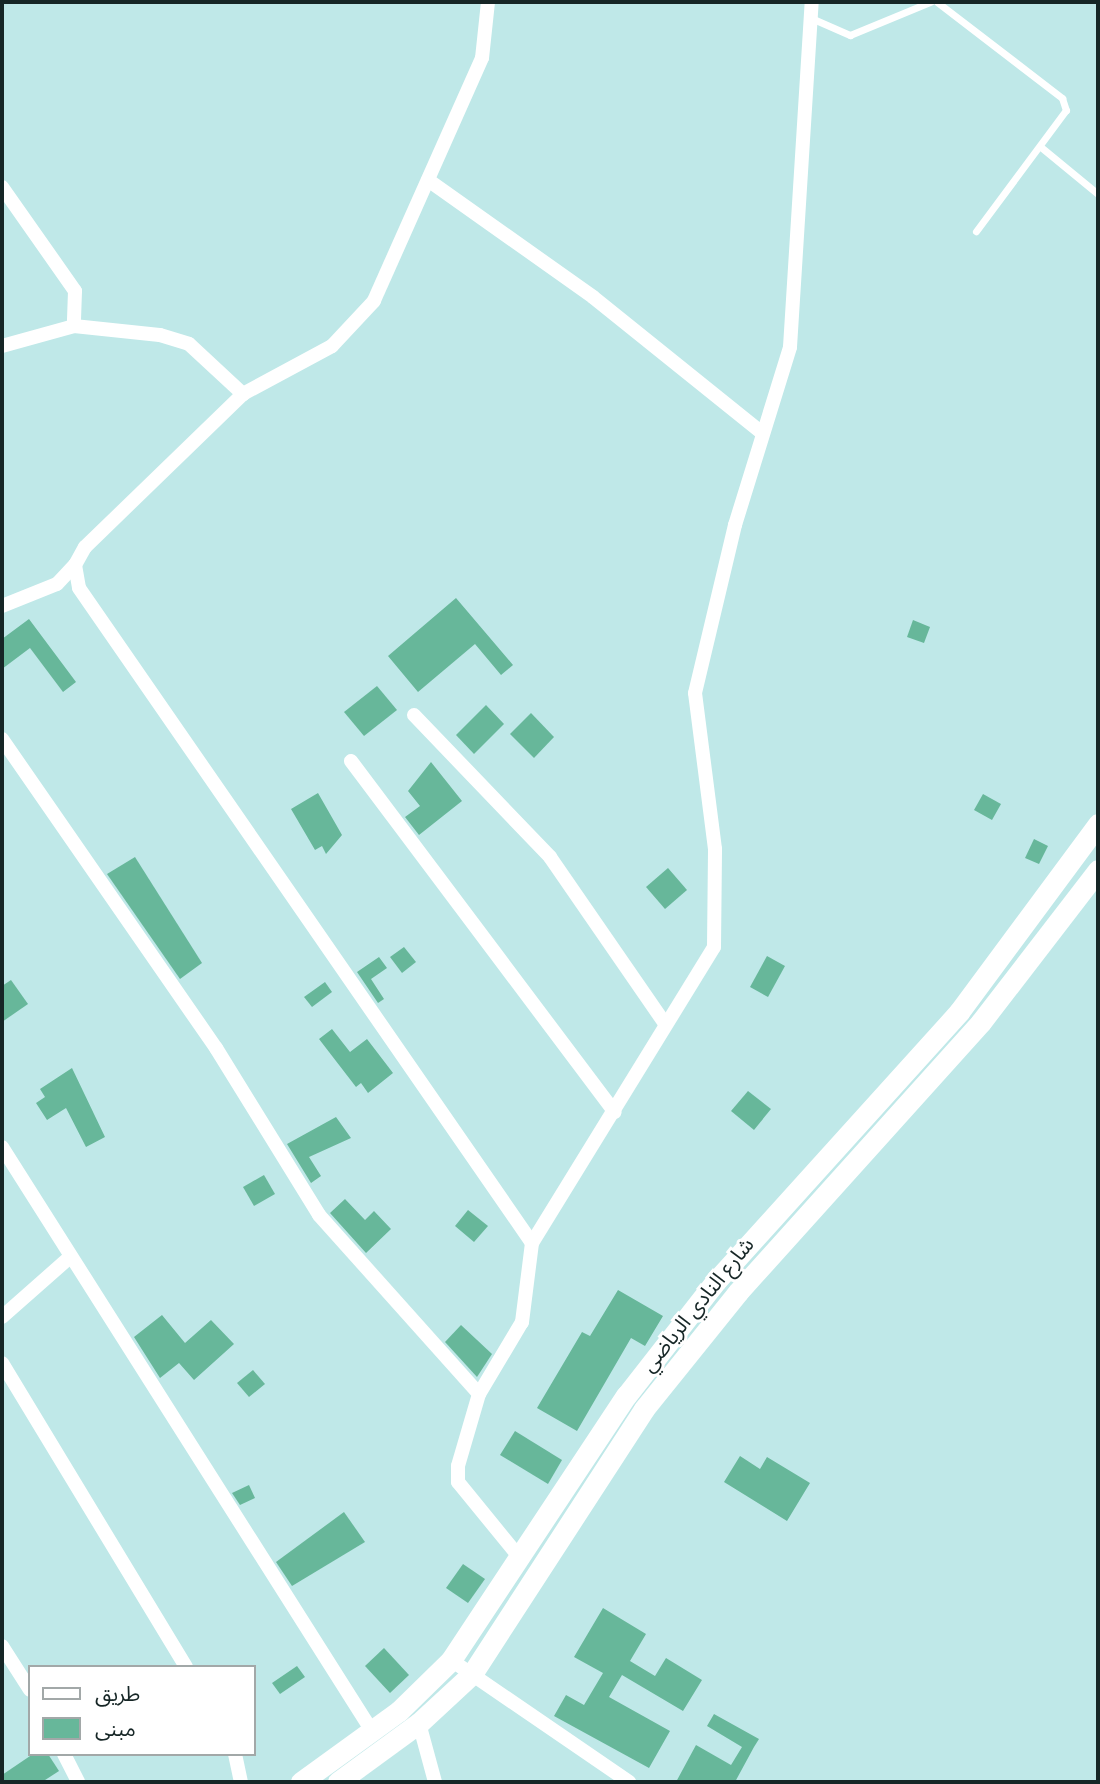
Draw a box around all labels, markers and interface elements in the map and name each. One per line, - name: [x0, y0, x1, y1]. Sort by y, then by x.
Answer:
- street label: شارع النادي الرياضي: [637, 1234, 761, 1378]
- legend: [28, 1665, 256, 1756]
- text: طريق: [95, 1682, 140, 1709]
- text: مبنى: [95, 1717, 136, 1744]

